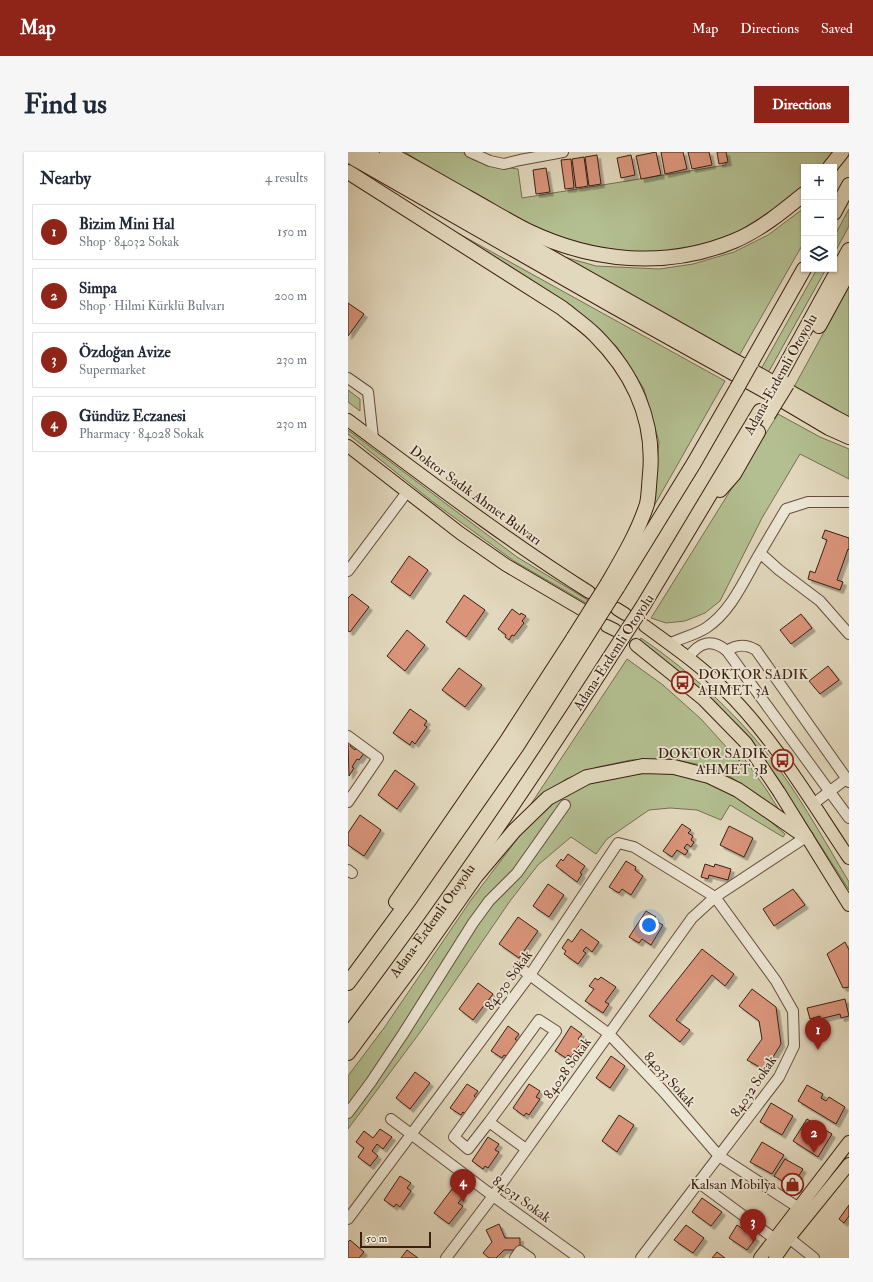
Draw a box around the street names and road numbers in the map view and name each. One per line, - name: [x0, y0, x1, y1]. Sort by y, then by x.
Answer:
- street label: Adana-Erdemli Otoyolu: [740, 311, 822, 439]
- street label: Doktor Sadık Ahmet Bulvarı: [406, 442, 545, 549]
- street label: Adana-Erdemli Otoyolu: [569, 591, 658, 715]
- street label: Adana-Erdemli Otoyolu: [385, 861, 479, 982]
- street label: 84030 Sokak: [481, 947, 536, 1014]
- street label: 84028 Sokak: [540, 1034, 595, 1102]
- street label: 84033 Sokak: [640, 1048, 699, 1111]
- street label: 84032 Sokak: [727, 1052, 780, 1120]
- street label: 84031 Sokak: [489, 1173, 554, 1226]

